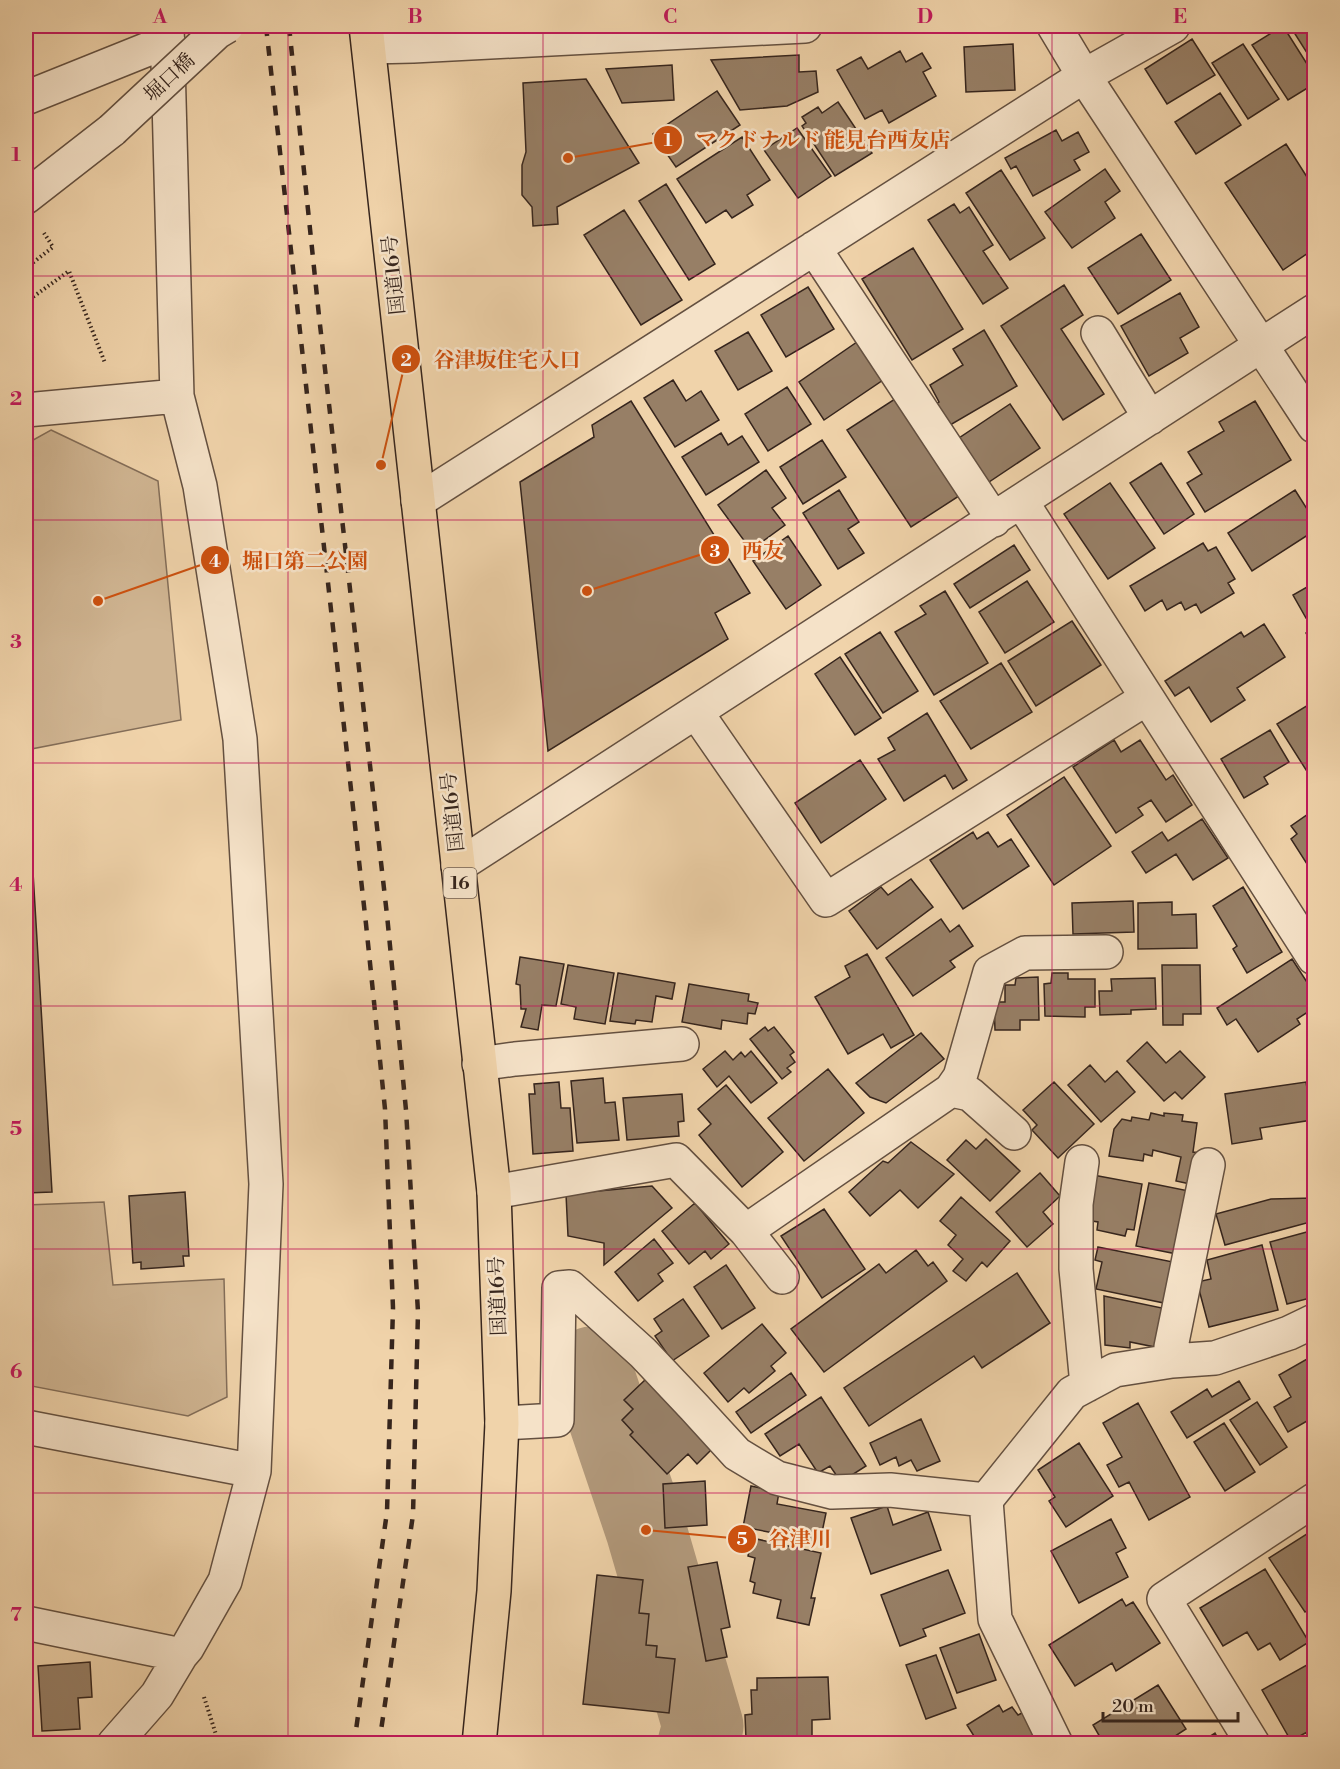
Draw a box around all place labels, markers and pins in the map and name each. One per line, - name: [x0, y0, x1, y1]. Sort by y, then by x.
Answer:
- callout: マクドナルド 能見台西友店: [653, 120, 962, 159]
- callout: 谷津坂住宅入口: [391, 340, 592, 379]
- callout: 西友: [700, 531, 796, 570]
- callout: 堀口第二公園: [200, 541, 380, 580]
- callout: 谷津川: [727, 1519, 844, 1558]

